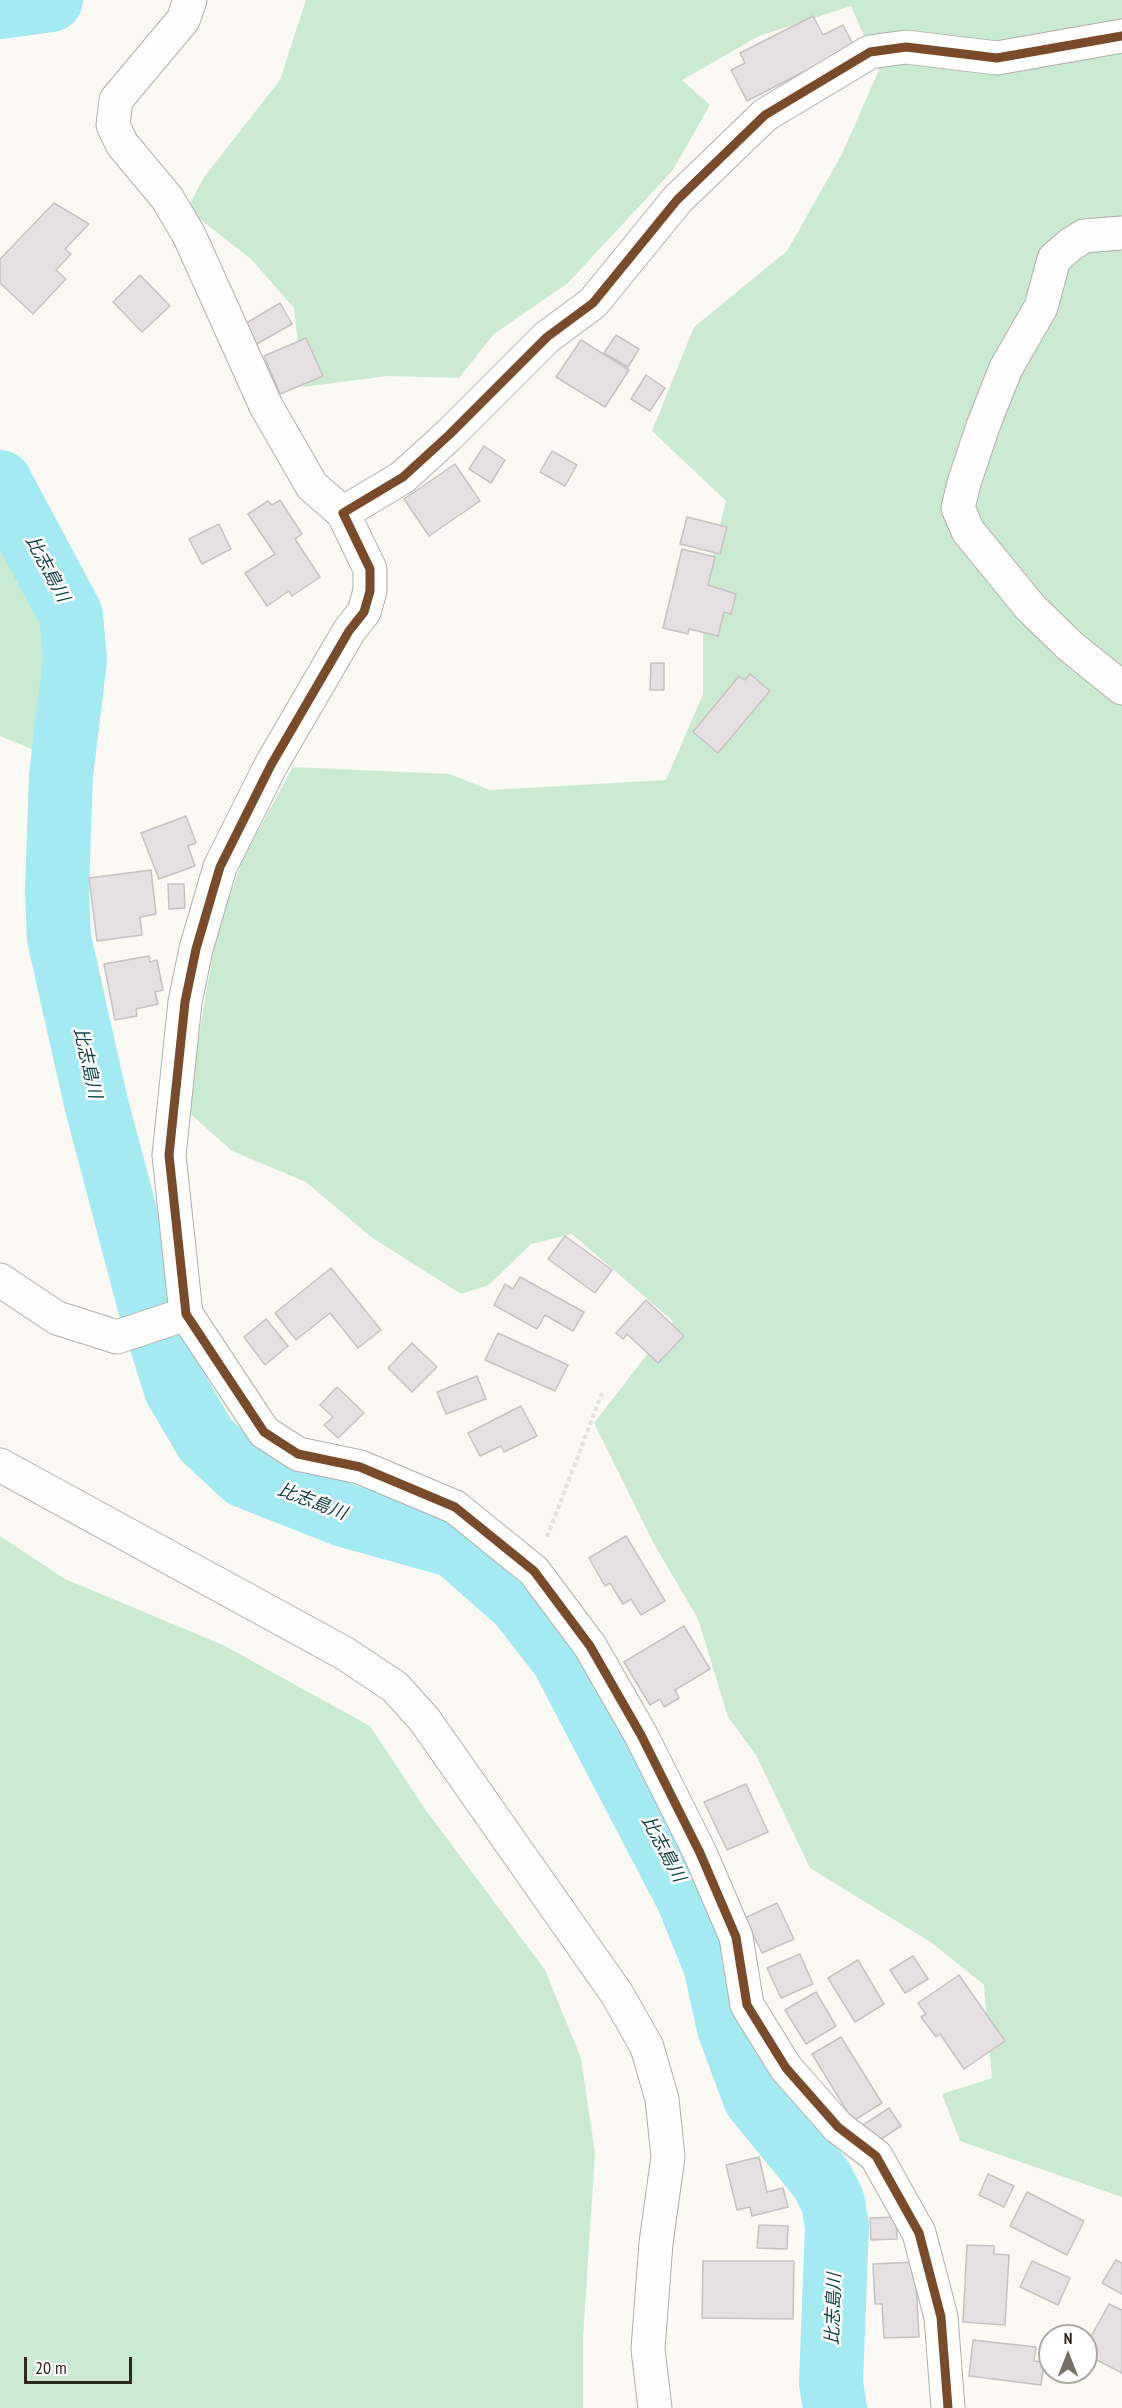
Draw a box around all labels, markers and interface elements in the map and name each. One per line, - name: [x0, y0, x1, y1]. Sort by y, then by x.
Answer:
- water label: 比志島川: [21, 532, 73, 606]
- water label: 比志島川: [68, 1025, 106, 1101]
- water label: 比志島川: [275, 1479, 349, 1525]
- water label: 比志島川: [637, 1812, 689, 1886]
- water label: 比志島川: [822, 2273, 846, 2345]
- north arrow: [1038, 2324, 1098, 2384]
- text: N: [1064, 2328, 1072, 2348]
- scale bar: [27, 2345, 135, 2383]
- text: 20 m: [35, 2356, 67, 2379]

